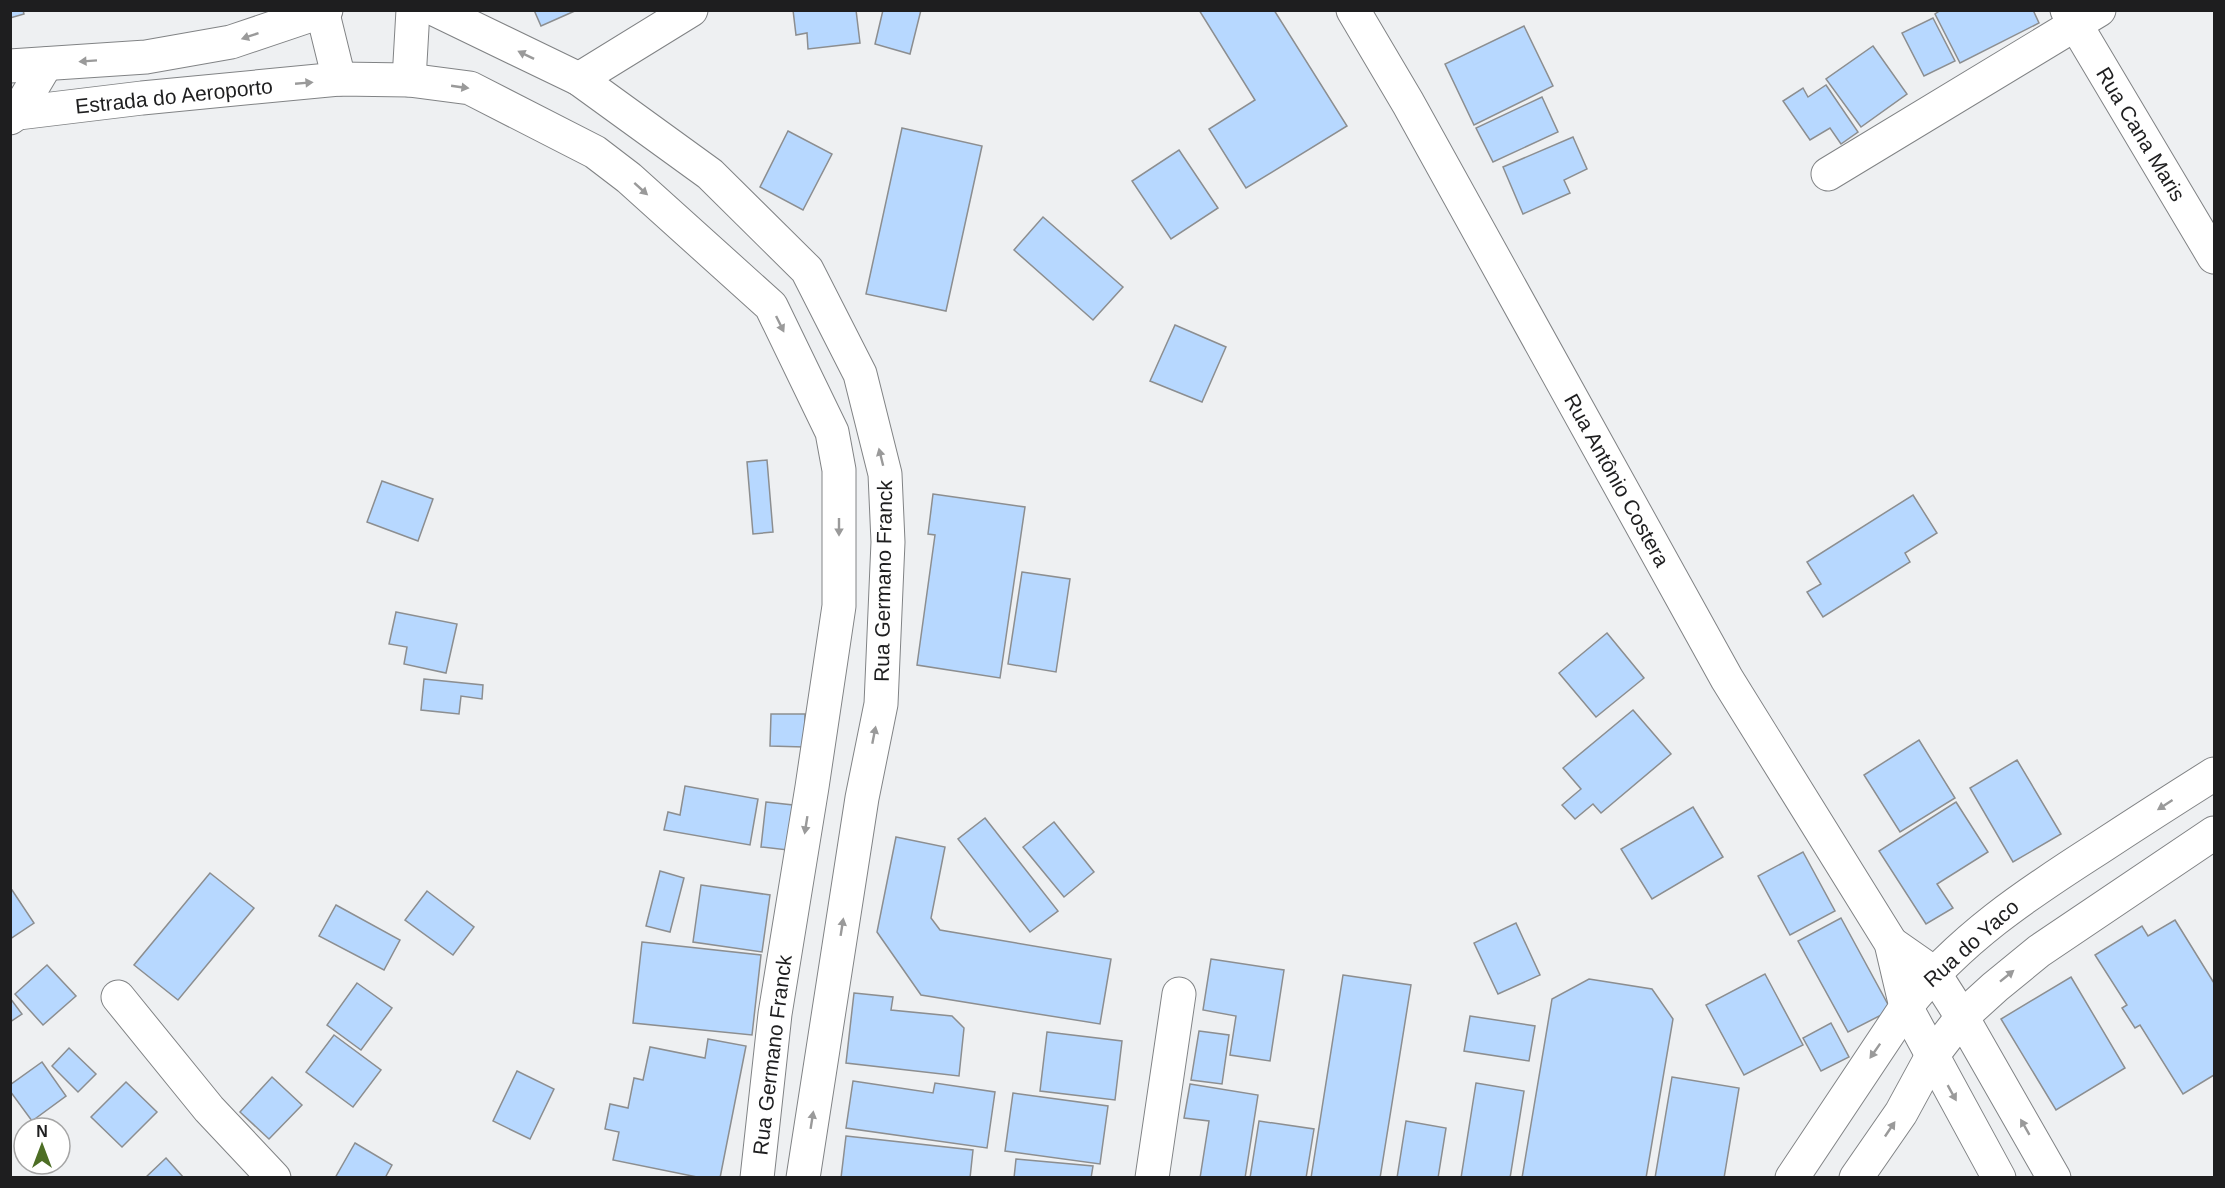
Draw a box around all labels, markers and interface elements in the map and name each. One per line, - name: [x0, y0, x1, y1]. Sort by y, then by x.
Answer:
- one-way arrow: [241, 31, 259, 41]
- one-way arrow: [517, 50, 534, 60]
- one-way arrow: [78, 56, 97, 66]
- street label: Rua Cana Maris: [2092, 63, 2190, 205]
- street label: Estrada do Aeroporto: [74, 74, 274, 118]
- one-way arrow: [295, 78, 314, 88]
- one-way arrow: [450, 82, 469, 91]
- one-way arrow: [633, 182, 648, 195]
- one-way arrow: [775, 315, 784, 332]
- street label: Rua Antônio Costera: [1560, 390, 1674, 571]
- one-way arrow: [876, 448, 886, 466]
- street label: Rua Germano Franck: [870, 479, 896, 682]
- one-way arrow: [834, 518, 844, 537]
- one-way arrow: [870, 726, 880, 744]
- one-way arrow: [2157, 799, 2173, 810]
- one-way arrow: [801, 815, 810, 834]
- street label: Rua do Yaco: [1919, 894, 2023, 992]
- one-way arrow: [837, 917, 846, 936]
- street label: Rua Germano Franck: [748, 953, 796, 1157]
- one-way arrow: [2000, 971, 2015, 983]
- one-way arrow: [1870, 1043, 1881, 1059]
- one-way arrow: [1947, 1085, 1957, 1102]
- one-way arrow: [807, 1110, 816, 1129]
- north arrow: [12, 1116, 72, 1176]
- one-way arrow: [2020, 1118, 2030, 1135]
- one-way arrow: [1884, 1121, 1895, 1138]
- text: N: [36, 1123, 48, 1140]

